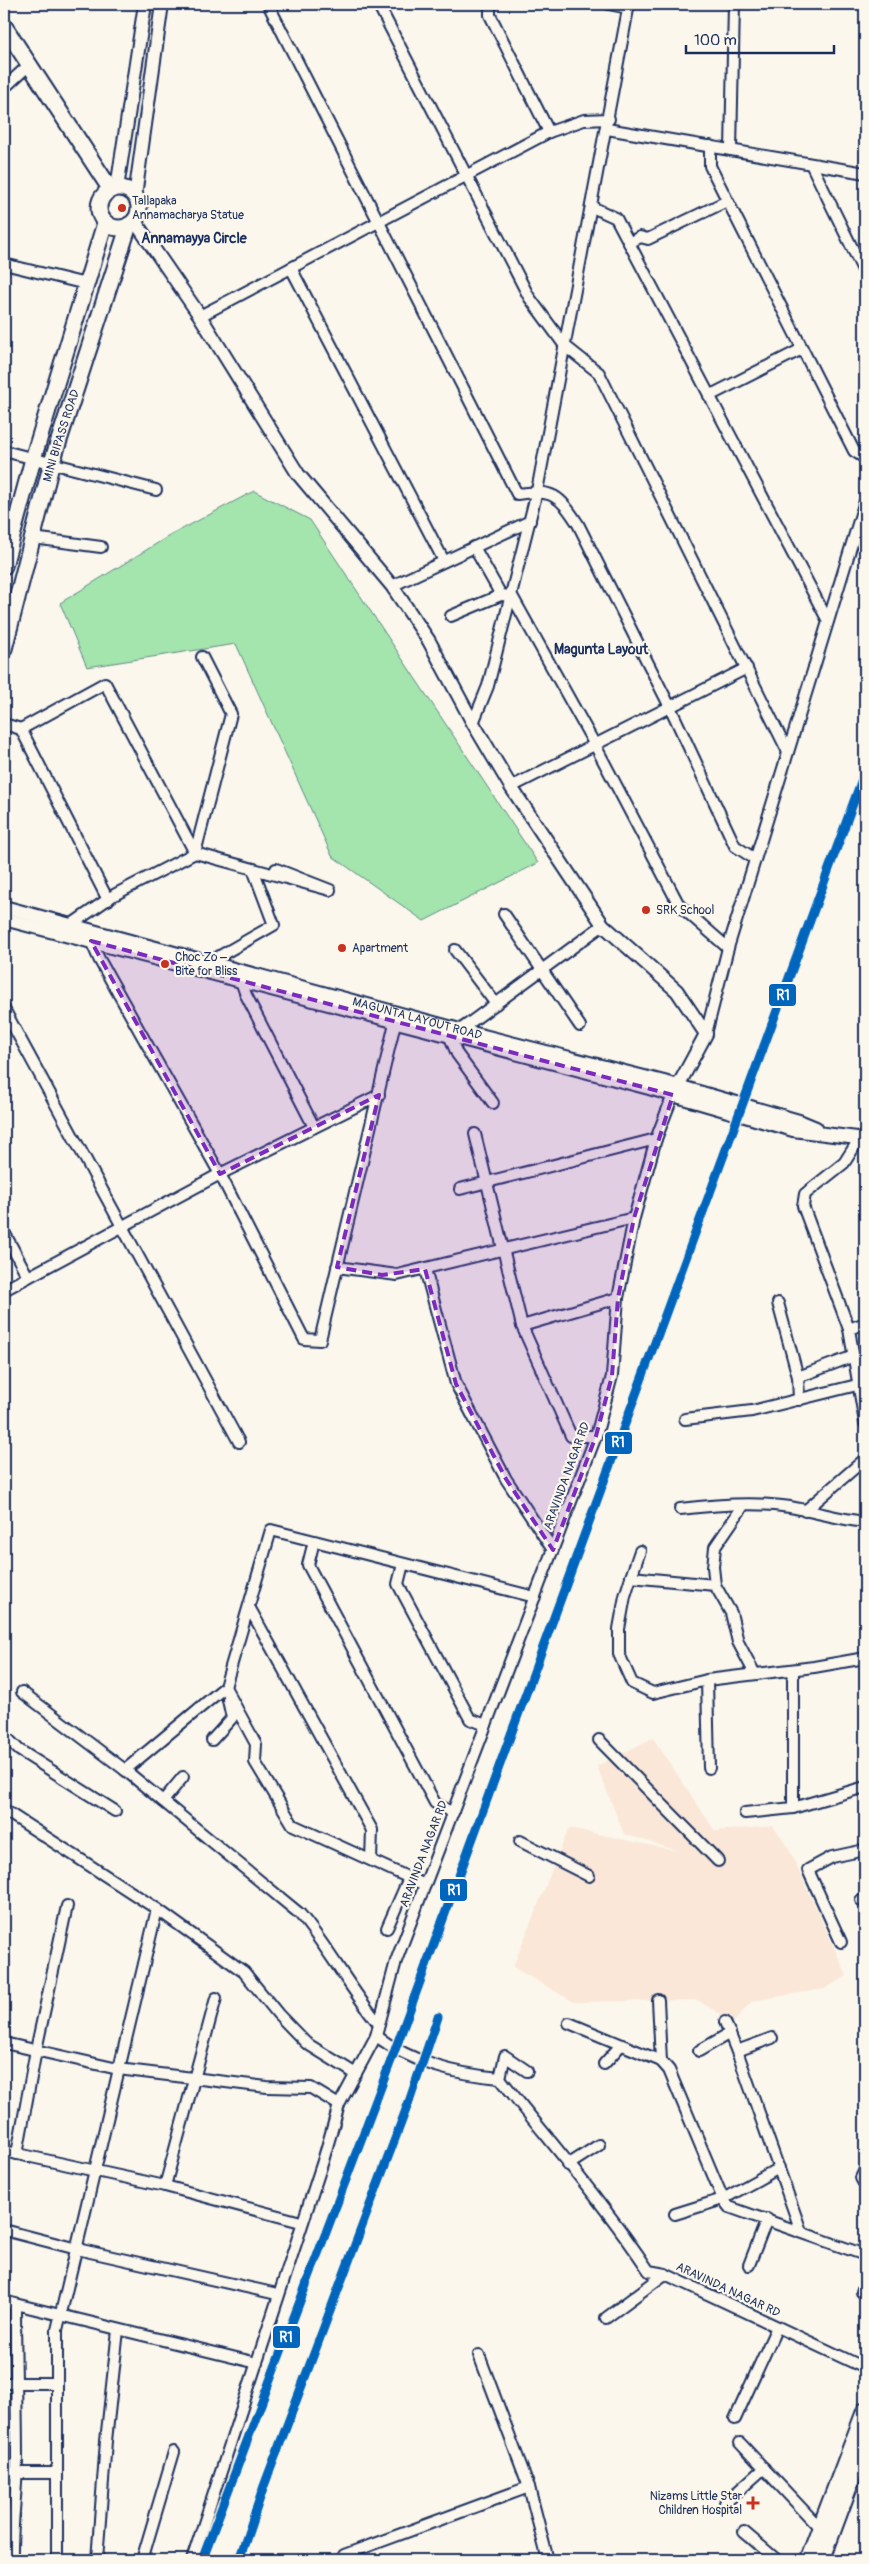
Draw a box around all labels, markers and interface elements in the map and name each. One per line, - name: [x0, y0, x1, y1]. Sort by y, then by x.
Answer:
- scale bar: [686, 22, 834, 54]
- text: 100 m: [694, 31, 737, 50]
- place label: Tallapaka Annamacharya Statue: [132, 194, 244, 223]
- marker: Tallapaka Annamacharya Statue: [116, 202, 128, 214]
- district label: Annamayya Circle: [141, 230, 248, 247]
- street label: MINI BIPASS ROAD: [40, 387, 83, 483]
- district label: Magunta Layout: [554, 641, 648, 658]
- place label: SRK School: [656, 903, 714, 918]
- marker: SRK School: [640, 904, 652, 916]
- place label: Apartment: [352, 941, 408, 956]
- marker: Apartment: [336, 942, 348, 954]
- place label: Choc Zo – Bite for Bliss: [175, 950, 238, 979]
- marker: Choc Zo – Bite for Bliss: [159, 958, 171, 970]
- line badge: R1: [768, 983, 797, 1007]
- text: R1: [776, 987, 790, 1004]
- street label: MAGUNTA LAYOUT ROAD: [351, 994, 484, 1043]
- street label: ARAVINDA NAGAR RD: [541, 1420, 594, 1532]
- line badge: R1: [604, 1431, 633, 1455]
- text: R1: [611, 1434, 625, 1451]
- street label: ARAVINDA NAGAR RD: [397, 1798, 451, 1910]
- line badge: R1: [439, 1878, 468, 1902]
- text: R1: [447, 1882, 461, 1899]
- street label: ARAVINDA NAGAR RD: [674, 2259, 783, 2321]
- line badge: R1: [272, 2325, 301, 2349]
- text: R1: [279, 2329, 293, 2346]
- place label: Nizams Little Star Children Hospital: [650, 2489, 743, 2518]
- marker: Nizams Little Star Children Hospital: [746, 2496, 760, 2510]

